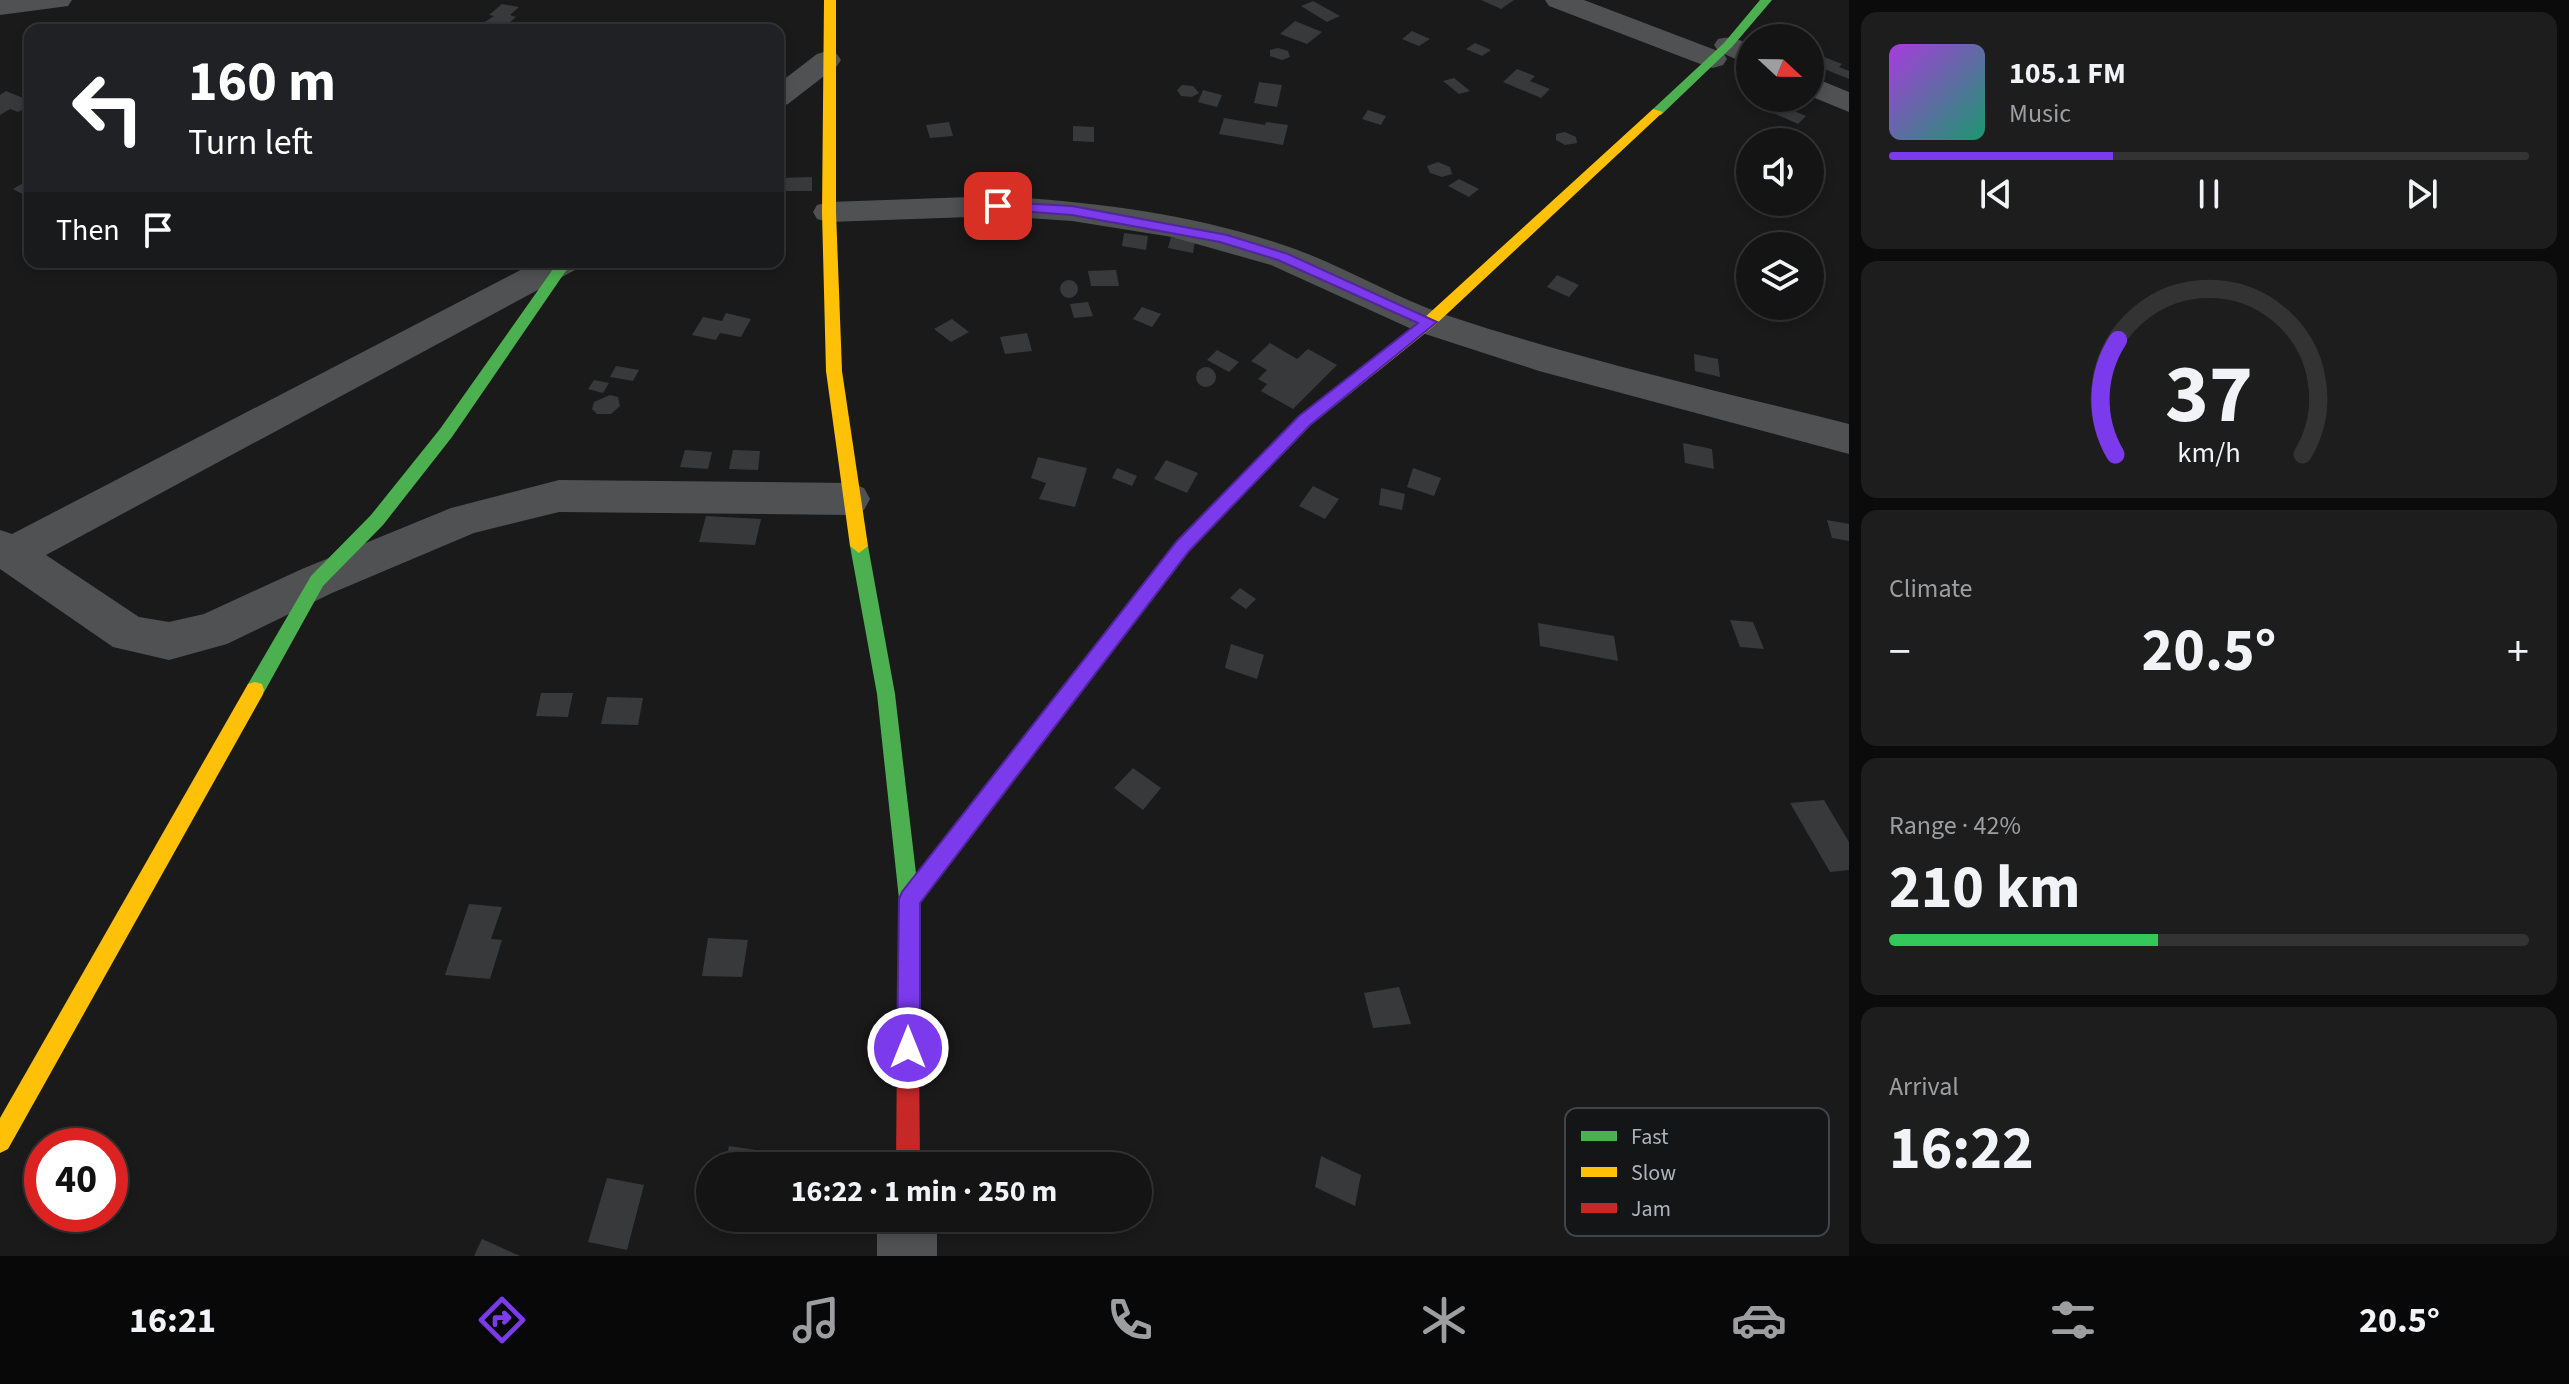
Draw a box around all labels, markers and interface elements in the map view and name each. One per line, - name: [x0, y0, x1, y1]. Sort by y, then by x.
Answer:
- north arrow: [1736, 24, 1824, 112]
- map controls: [1736, 24, 1824, 320]
- text: 160 m: [188, 43, 336, 122]
- text: 105.1 FM: [2009, 52, 2126, 95]
- icon: left: [56, 56, 160, 160]
- text: Music: [2009, 95, 2071, 132]
- text: Turn left: [188, 117, 313, 168]
- button: sound: [1736, 128, 1824, 216]
- pin: [964, 172, 1032, 240]
- icon: previous: [1974, 172, 2018, 216]
- icon: pause: [2187, 172, 2231, 216]
- icon: next: [2400, 172, 2444, 216]
- icon: arrive: [976, 184, 1020, 228]
- icon: arrive: [136, 208, 180, 252]
- text: Then: [56, 209, 120, 252]
- button: layers: [1736, 232, 1824, 320]
- text: 37: [2165, 336, 2253, 454]
- text: km/h: [2177, 433, 2241, 473]
- text: Climate: [1889, 570, 1973, 607]
- text: 20.5°: [2142, 609, 2276, 694]
- text: −: [1889, 621, 1911, 684]
- text: +: [2507, 621, 2529, 684]
- text: Range · 42%: [1889, 807, 2021, 844]
- text: 210 km: [1889, 846, 2080, 931]
- position arrow: [866, 1006, 950, 1090]
- text: Arrival: [1889, 1068, 1959, 1105]
- text: 16:22: [1889, 1107, 2034, 1192]
- legend: [1565, 1108, 1829, 1236]
- text: Fast: [1631, 1121, 1669, 1153]
- speed limit sign: 40: [24, 1128, 128, 1232]
- text: Slow: [1631, 1157, 1676, 1189]
- text: 16:22 · 1 min · 250 m: [791, 1170, 1057, 1213]
- text: Jam: [1631, 1193, 1671, 1225]
- icon: directions: [474, 1292, 530, 1348]
- icon: music: [788, 1292, 844, 1348]
- icon: phone: [1102, 1292, 1158, 1348]
- icon: climate: [1416, 1292, 1472, 1348]
- icon: car: [1731, 1292, 1787, 1348]
- icon: filters: [2045, 1292, 2101, 1348]
- text: 16:21: [129, 1295, 216, 1346]
- text: 20.5°: [2359, 1295, 2440, 1346]

